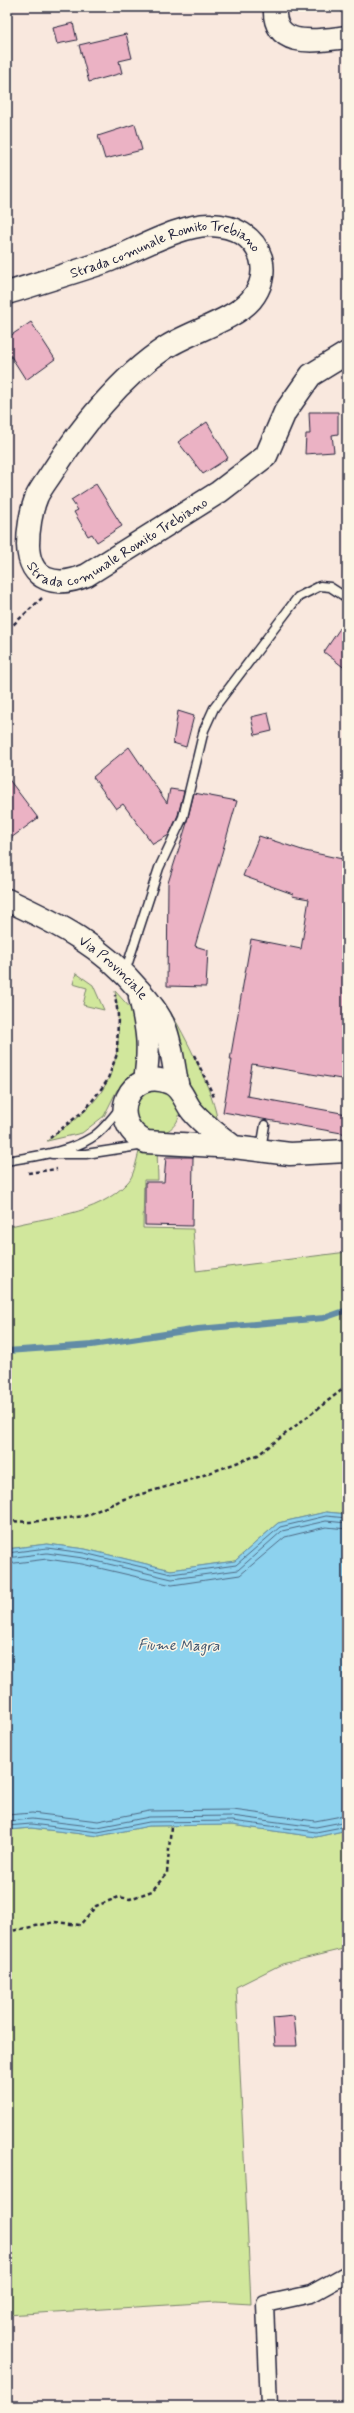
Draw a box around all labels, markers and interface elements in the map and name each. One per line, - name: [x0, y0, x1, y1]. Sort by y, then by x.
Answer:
- street label: Strada comunale Romito Trebiano: [68, 217, 265, 283]
- street label: Strada comunale Romito Trebiano: [22, 493, 211, 591]
- street label: Via Provinciale: [75, 932, 152, 1004]
- water label: Fiume Magra: [138, 1635, 221, 1657]

